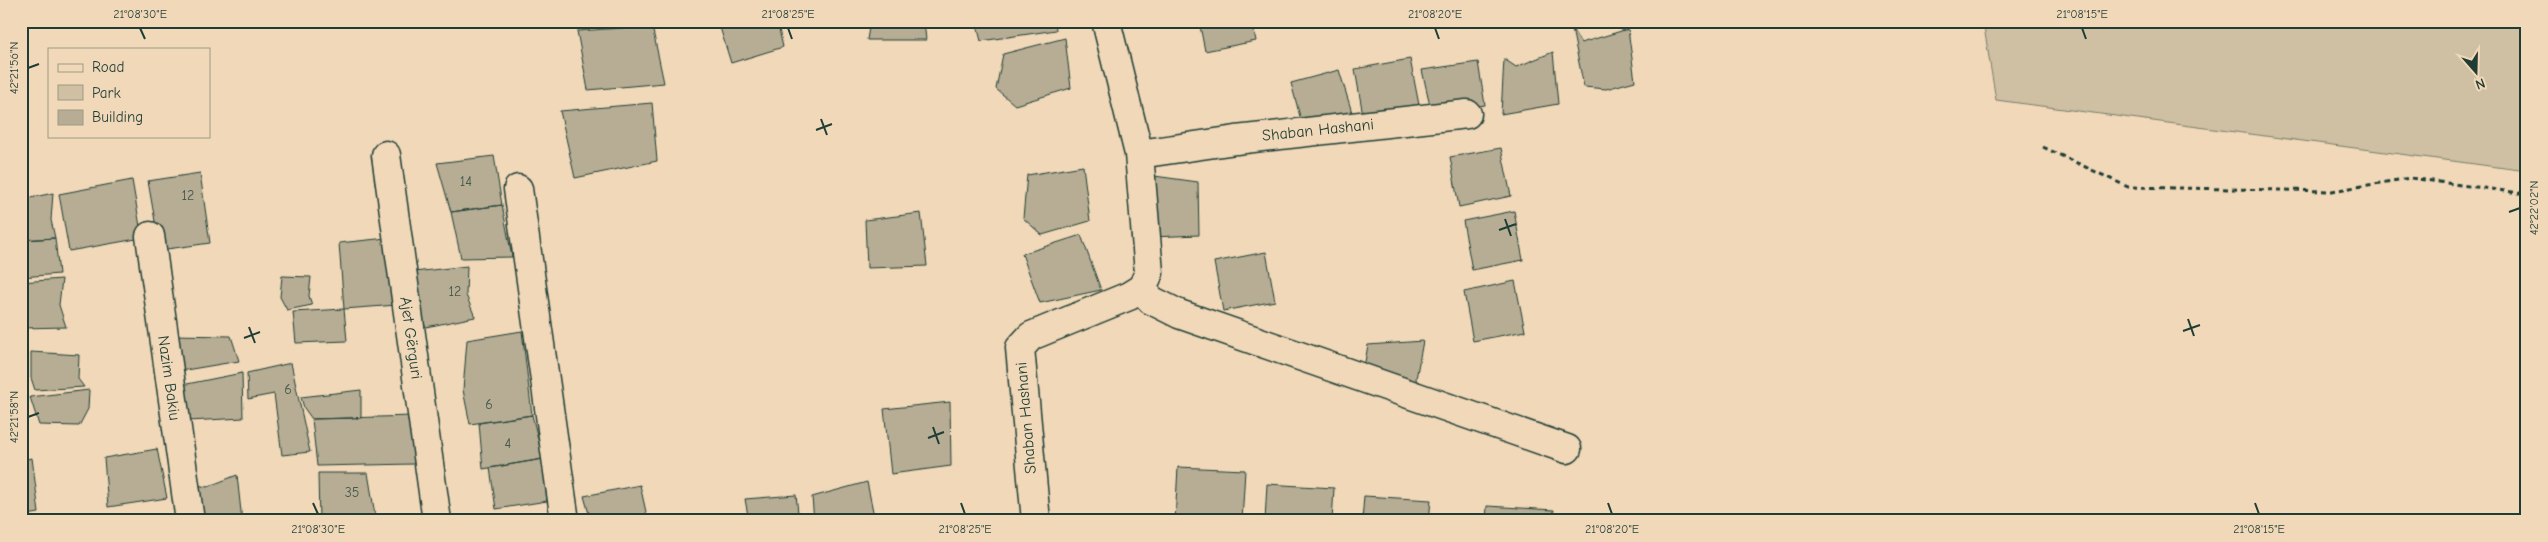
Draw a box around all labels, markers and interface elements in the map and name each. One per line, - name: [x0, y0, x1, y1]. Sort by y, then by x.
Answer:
- text: 21°08'30"E: [113, 7, 167, 21]
- text: 21°08'25"E: [761, 7, 815, 21]
- text: 21°08'20"E: [1408, 7, 1462, 21]
- text: 21°08'15"E: [2056, 7, 2108, 21]
- text: 42°21'56"N: [7, 42, 21, 94]
- legend: [48, 48, 210, 138]
- north arrow: [2450, 48, 2500, 98]
- text: Road: [92, 58, 124, 76]
- text: N: [2473, 74, 2487, 93]
- text: Park: [92, 84, 121, 102]
- text: Building: [92, 108, 143, 126]
- street label: Shaban Hashani: [1261, 115, 1375, 145]
- house number: 14: [460, 173, 472, 190]
- text: 42°22'02"N: [2527, 181, 2541, 235]
- house number: 12: [182, 187, 194, 204]
- house number: 12: [449, 283, 461, 300]
- street label: Ajet Gërguri: [396, 296, 426, 380]
- street label: Nazim Bakiu: [154, 334, 184, 422]
- street label: Shaban Hashani: [1012, 361, 1040, 475]
- house number: 6: [284, 381, 292, 398]
- text: 42°21'58"N: [7, 391, 21, 443]
- house number: 6: [485, 396, 493, 413]
- house number: 4: [505, 435, 512, 452]
- house number: 35: [345, 484, 359, 501]
- text: 21°08'30"E: [291, 522, 345, 536]
- text: 21°08'25"E: [938, 522, 992, 536]
- text: 21°08'20"E: [1585, 522, 1639, 536]
- text: 21°08'15"E: [2233, 522, 2285, 536]

